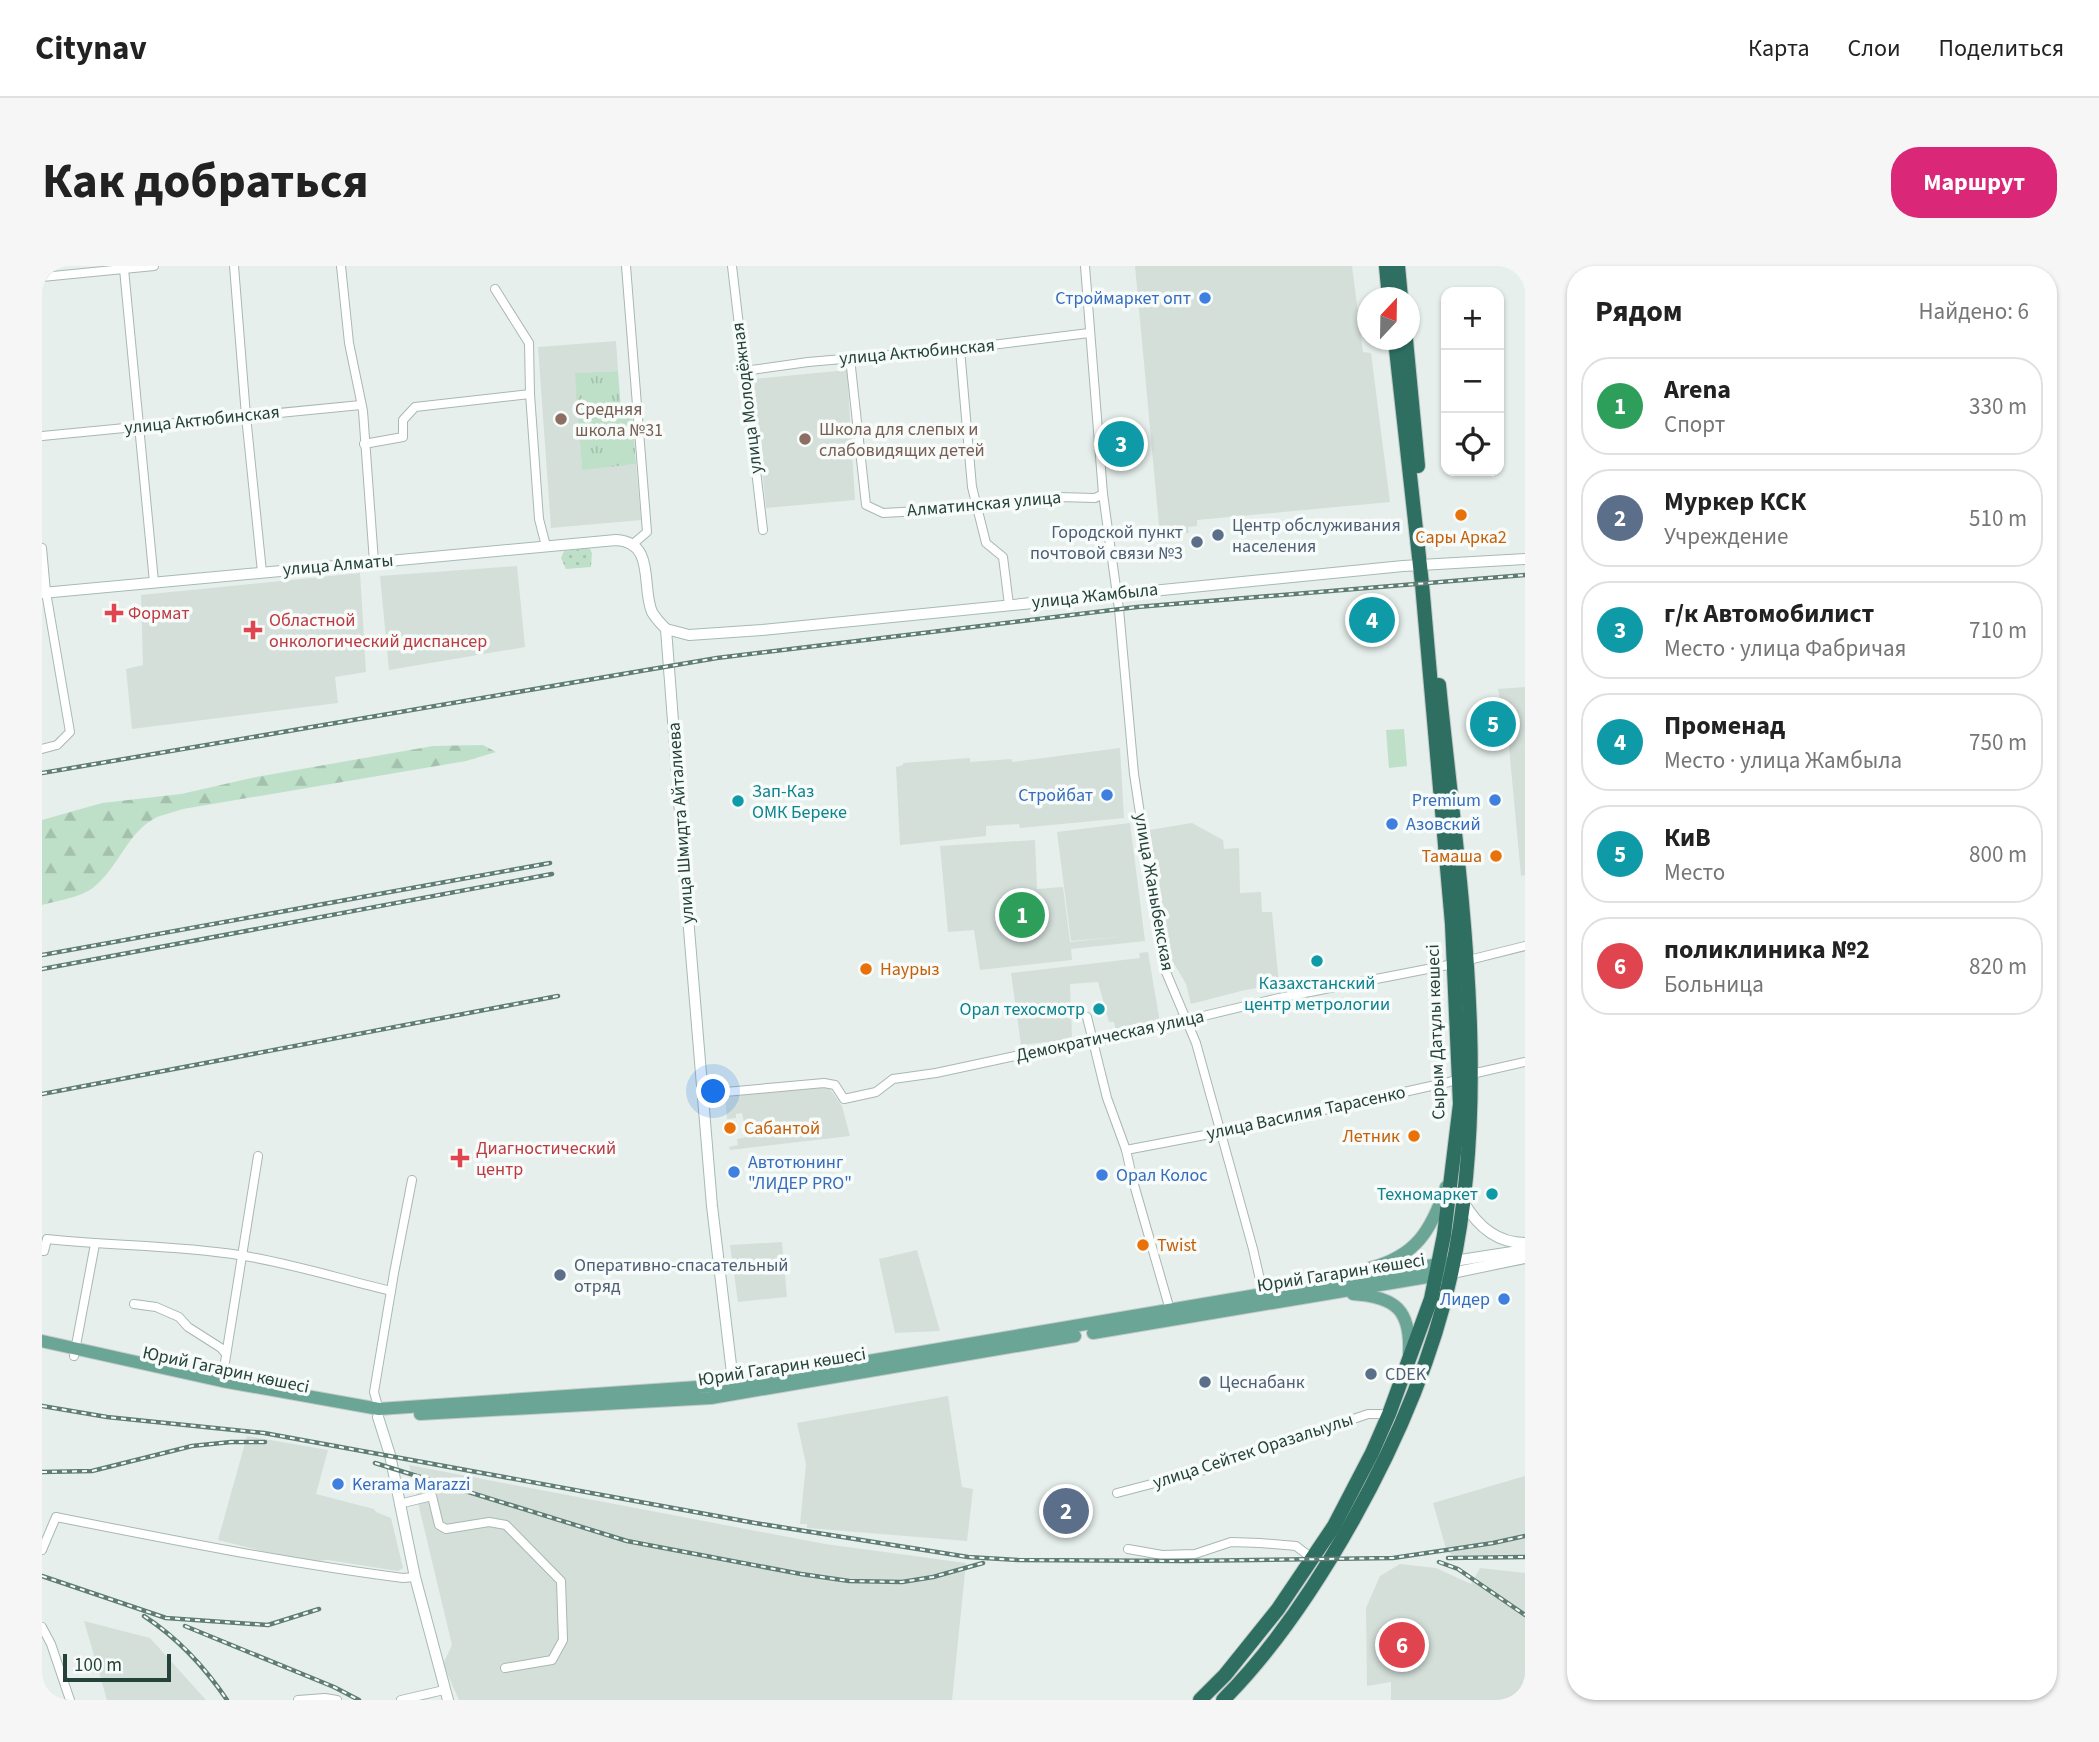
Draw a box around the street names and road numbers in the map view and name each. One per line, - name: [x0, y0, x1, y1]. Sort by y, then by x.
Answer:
- street label: улица Молодёжная: [725, 321, 769, 475]
- street label: улица Актюбинская: [838, 333, 996, 371]
- street label: улица Актюбинская: [123, 399, 281, 441]
- street label: Алматинская улица: [906, 485, 1062, 523]
- street label: улица Алматы: [282, 548, 394, 582]
- street label: улица Жамбыла: [1031, 577, 1159, 615]
- street label: улица Шмидта Айталиева: [661, 721, 701, 925]
- street label: улица Жаныбекская: [1128, 811, 1180, 973]
- street label: Сырым Датұлы көшесі: [1420, 944, 1452, 1120]
- street label: Демократическая улица: [1014, 1004, 1206, 1068]
- street label: улица Василия Тарасенко: [1204, 1080, 1408, 1146]
- street label: Юрий Гагарин көшесі: [1255, 1247, 1427, 1299]
- street label: Юрий Гагарин көшесі: [140, 1340, 312, 1400]
- street label: Юрий Гагарин көшесі: [696, 1341, 868, 1393]
- street label: улица Сейтек Оразалыулы: [1150, 1407, 1356, 1495]

